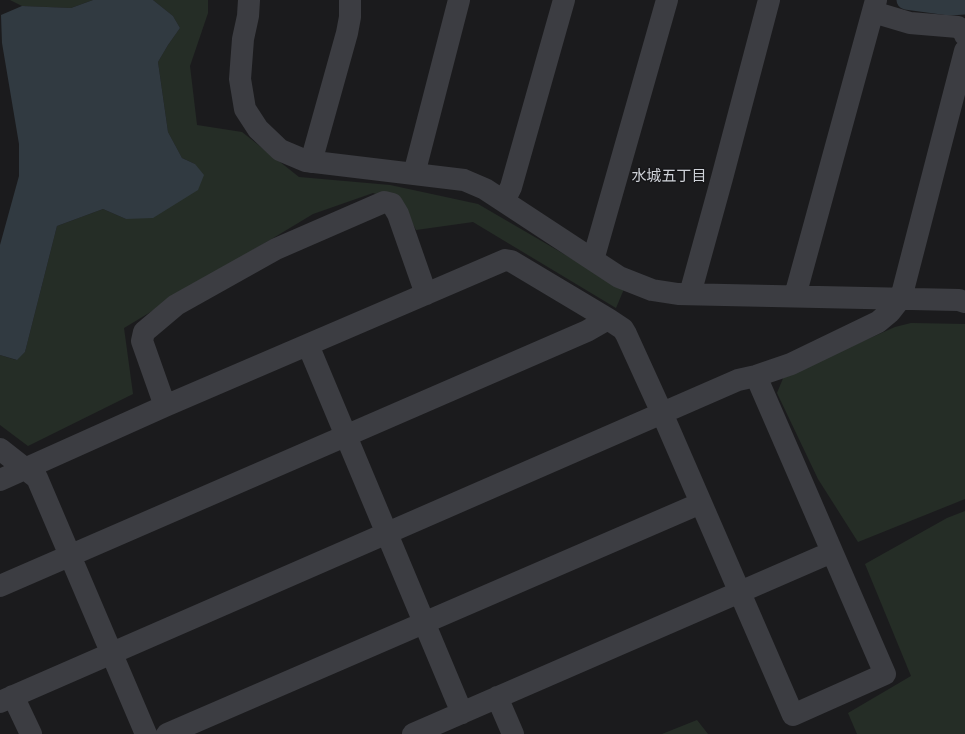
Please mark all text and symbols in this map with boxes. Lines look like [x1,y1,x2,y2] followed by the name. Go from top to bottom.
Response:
[632,167,706,185] district label: 水城五丁目

